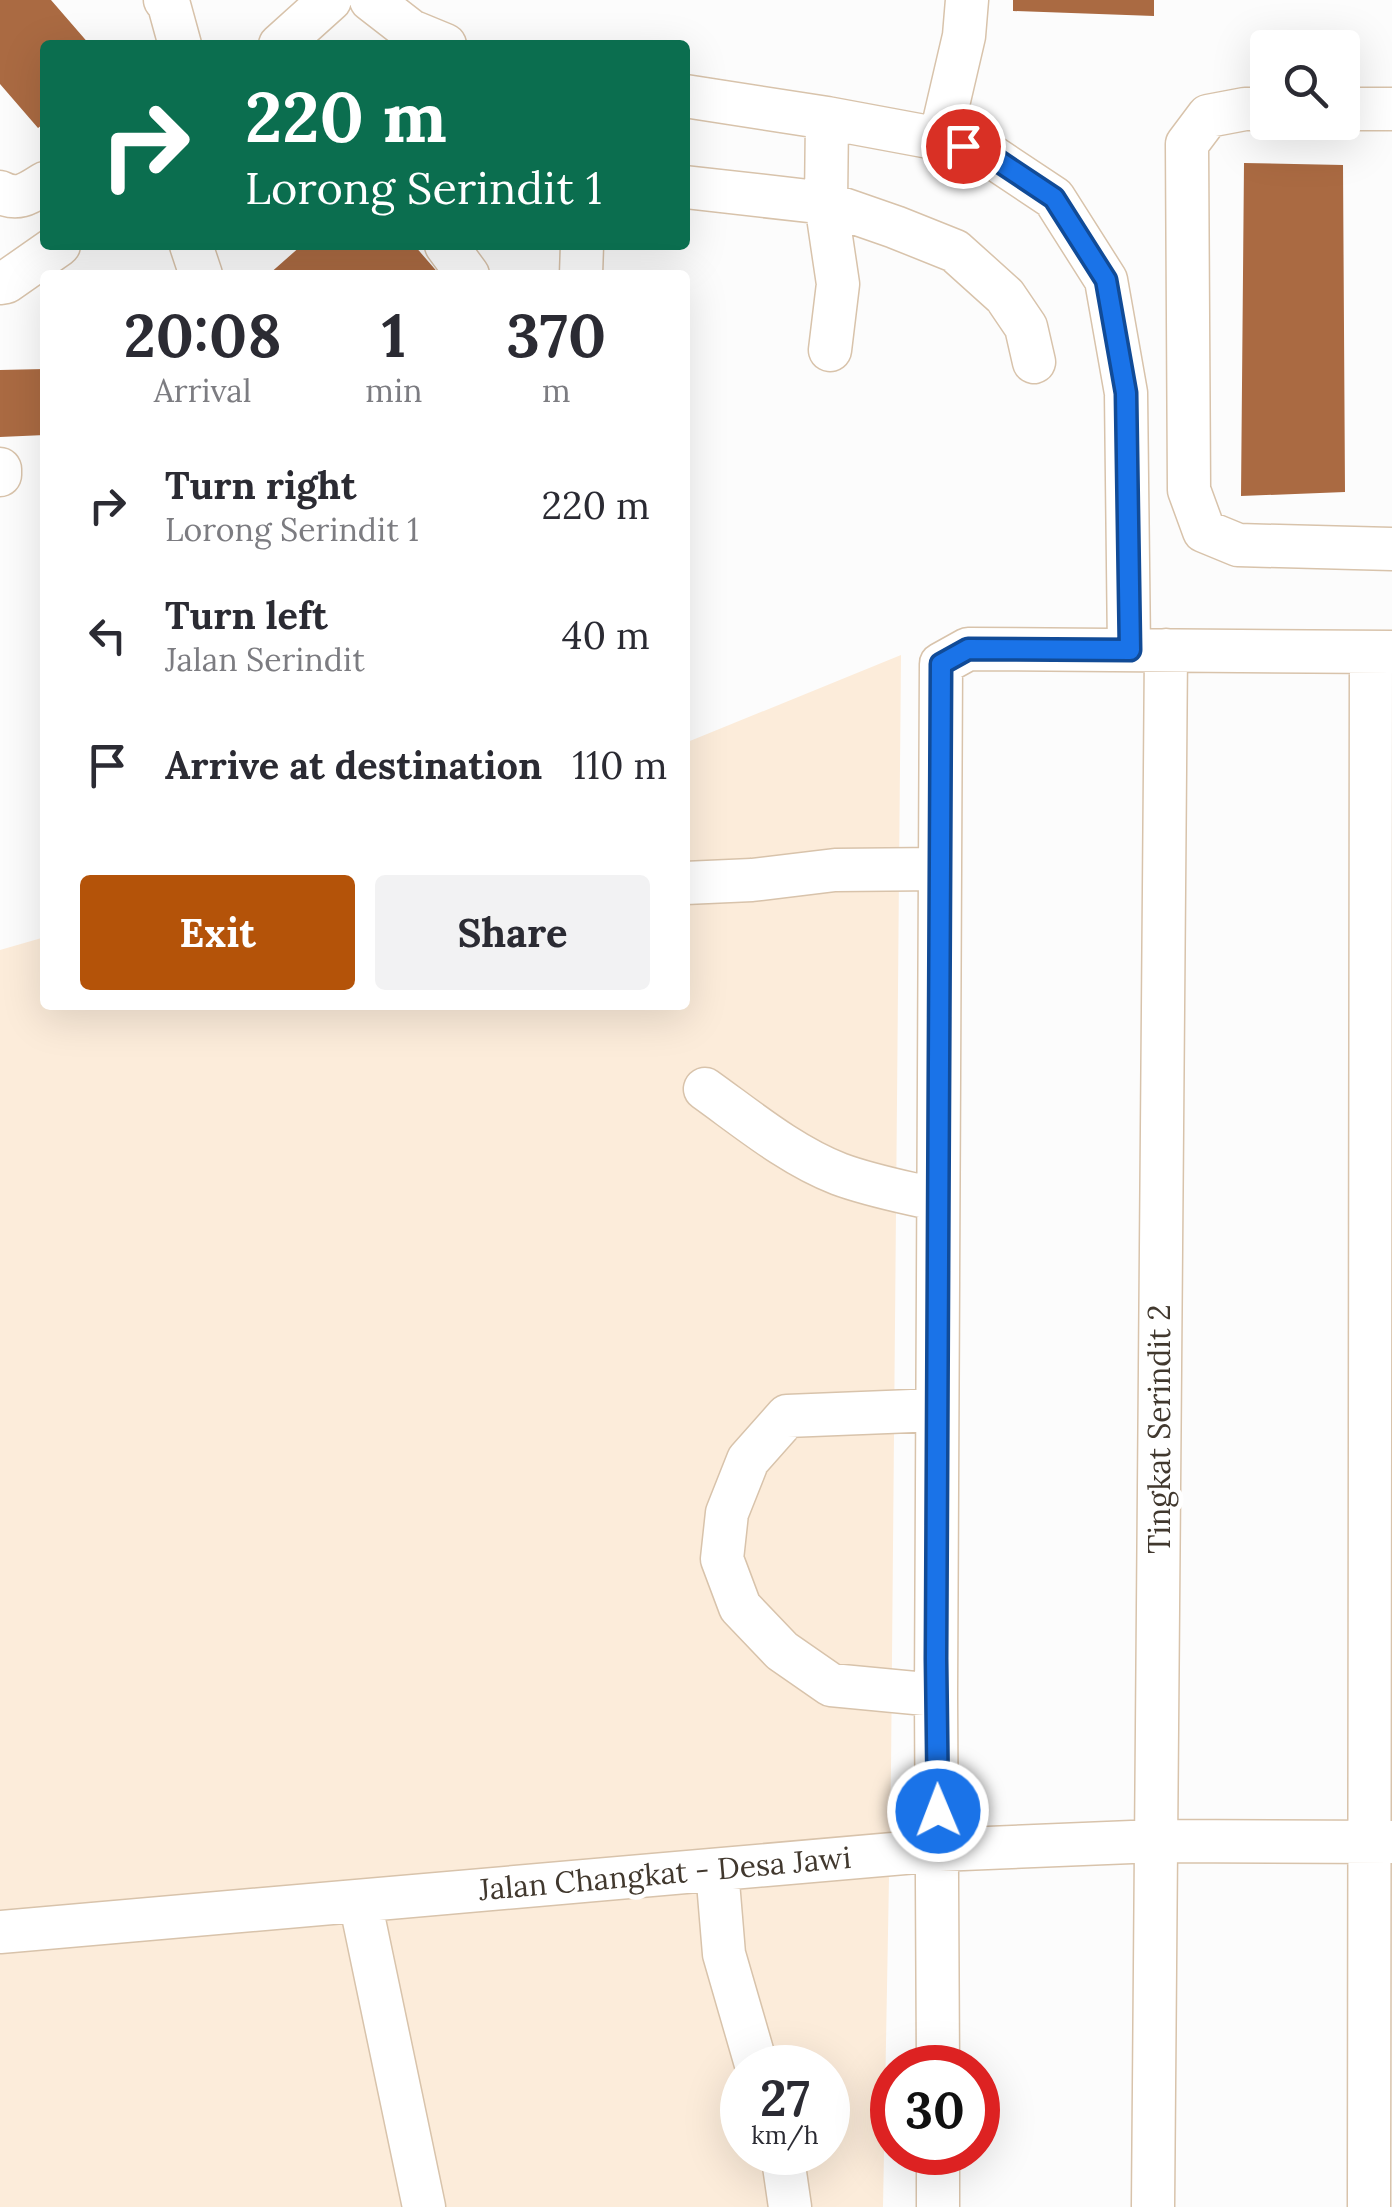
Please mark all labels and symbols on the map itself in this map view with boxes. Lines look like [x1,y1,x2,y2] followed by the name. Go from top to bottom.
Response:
[921,104,1006,189] pin
[1140,1304,1179,1554] street label: Tingkat Serindit 2
[886,1759,990,1863] position arrow
[476,1838,853,1909] street label: Jalan Changkat - Desa Jawi
[870,2045,1000,2175] speed limit sign: 30

